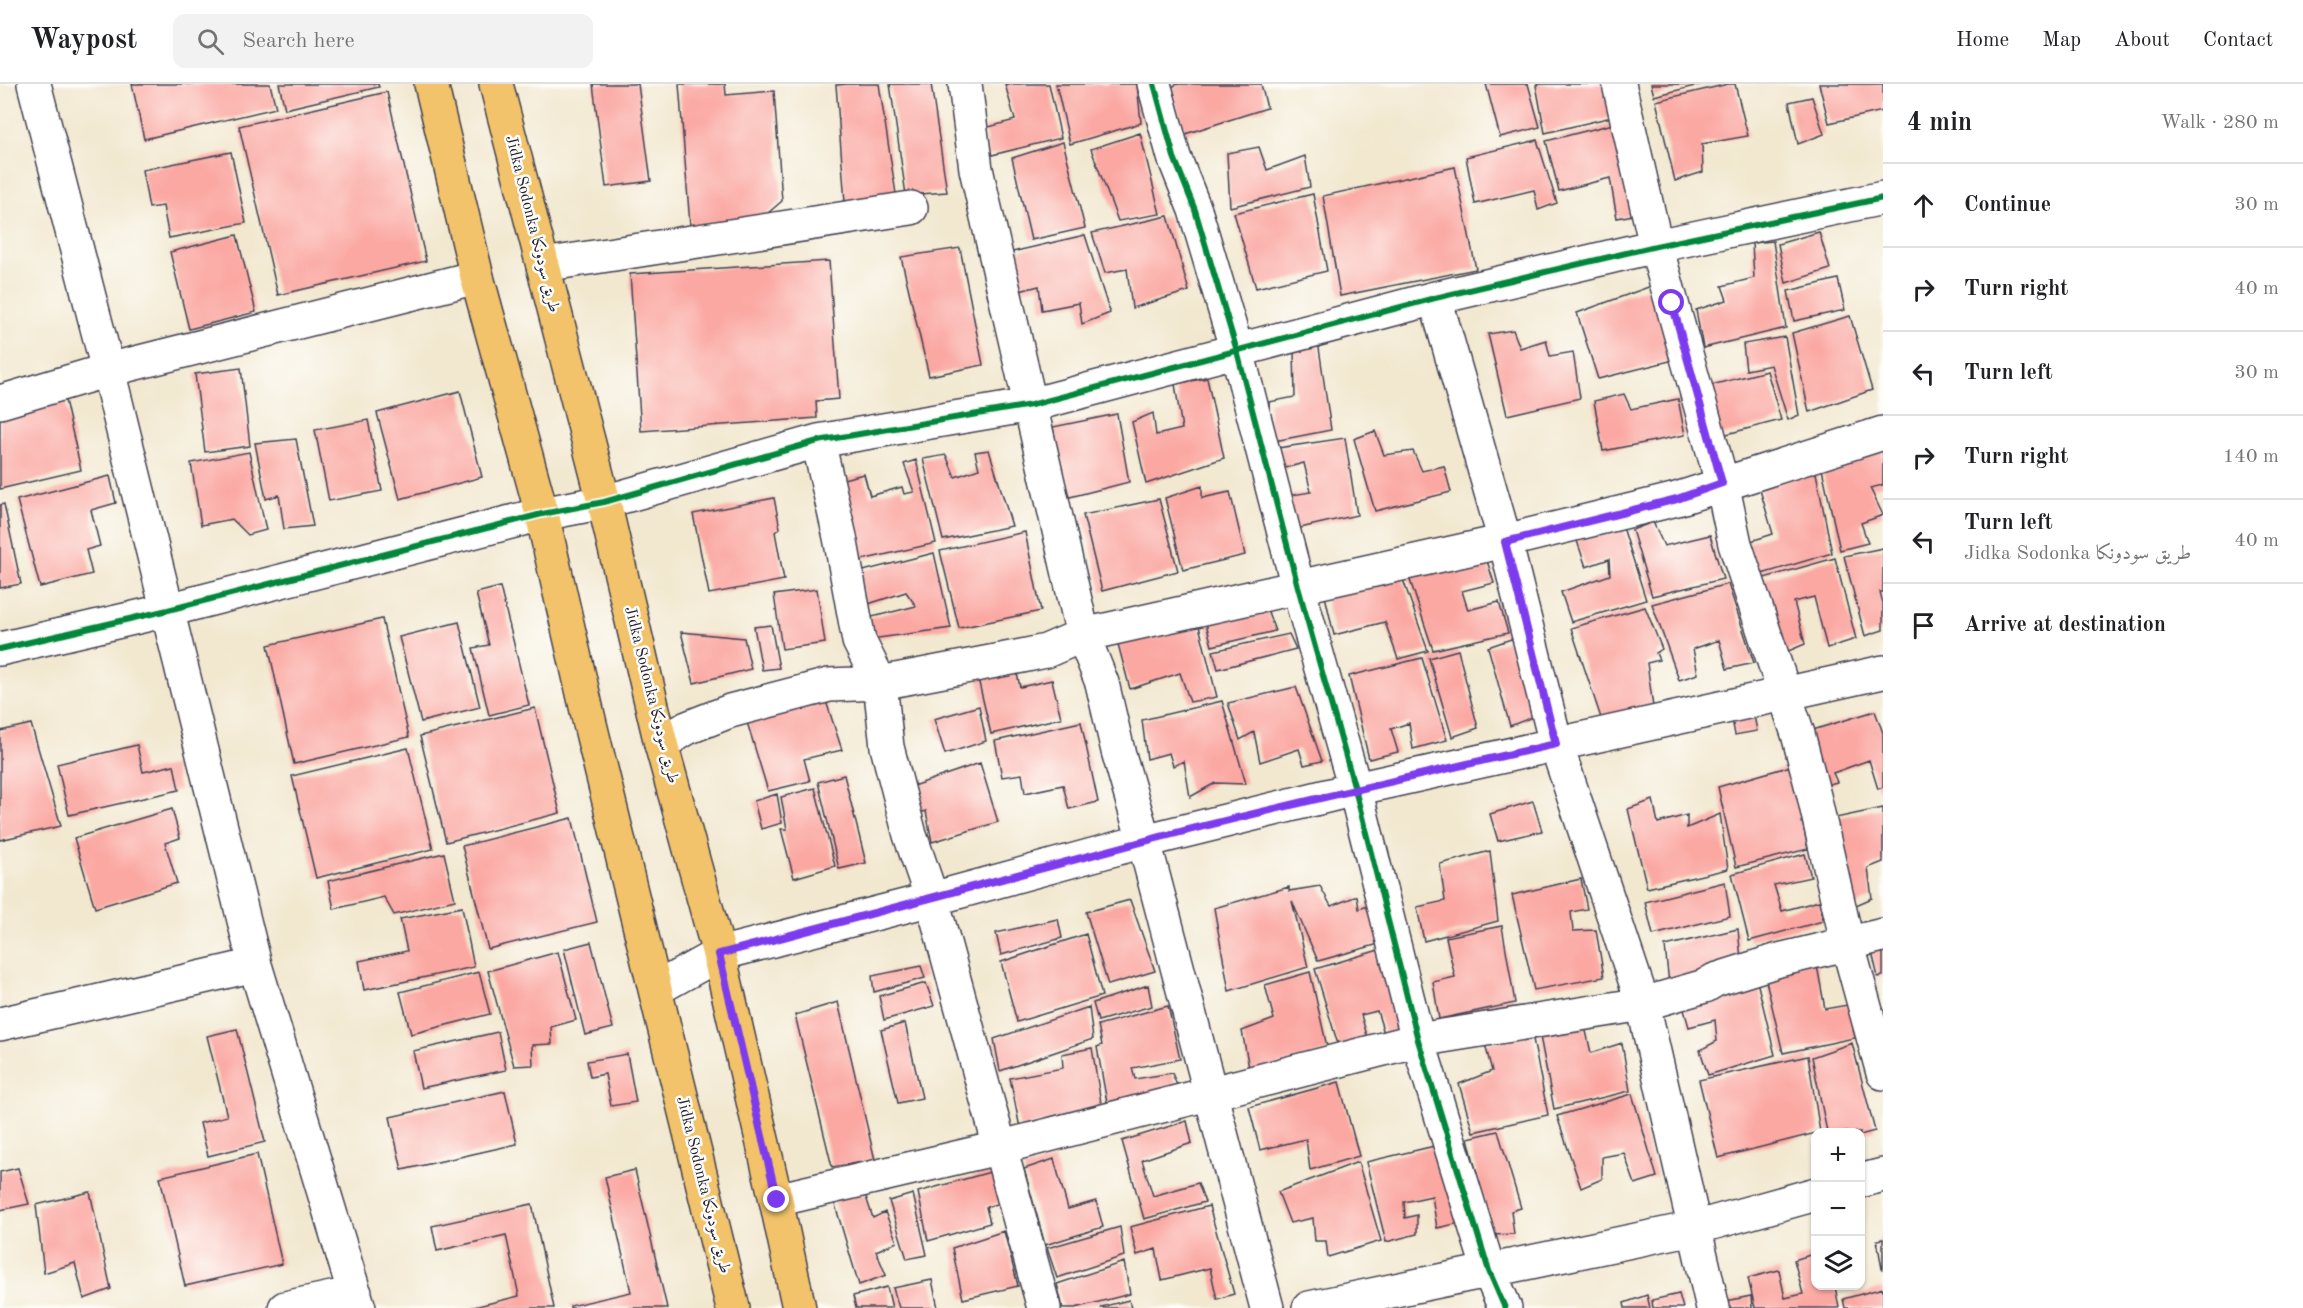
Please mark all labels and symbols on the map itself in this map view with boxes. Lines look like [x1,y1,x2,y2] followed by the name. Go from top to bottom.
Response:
[501,133,564,314] street label: Jidka Sodonka طريق سودونكا
[1658,289,1684,315] route start
[620,604,683,785] street label: Jidka Sodonka طريق سودونكا
[672,1094,735,1275] street label: Jidka Sodonka طريق سودونكا
[763,1186,789,1212] route end

